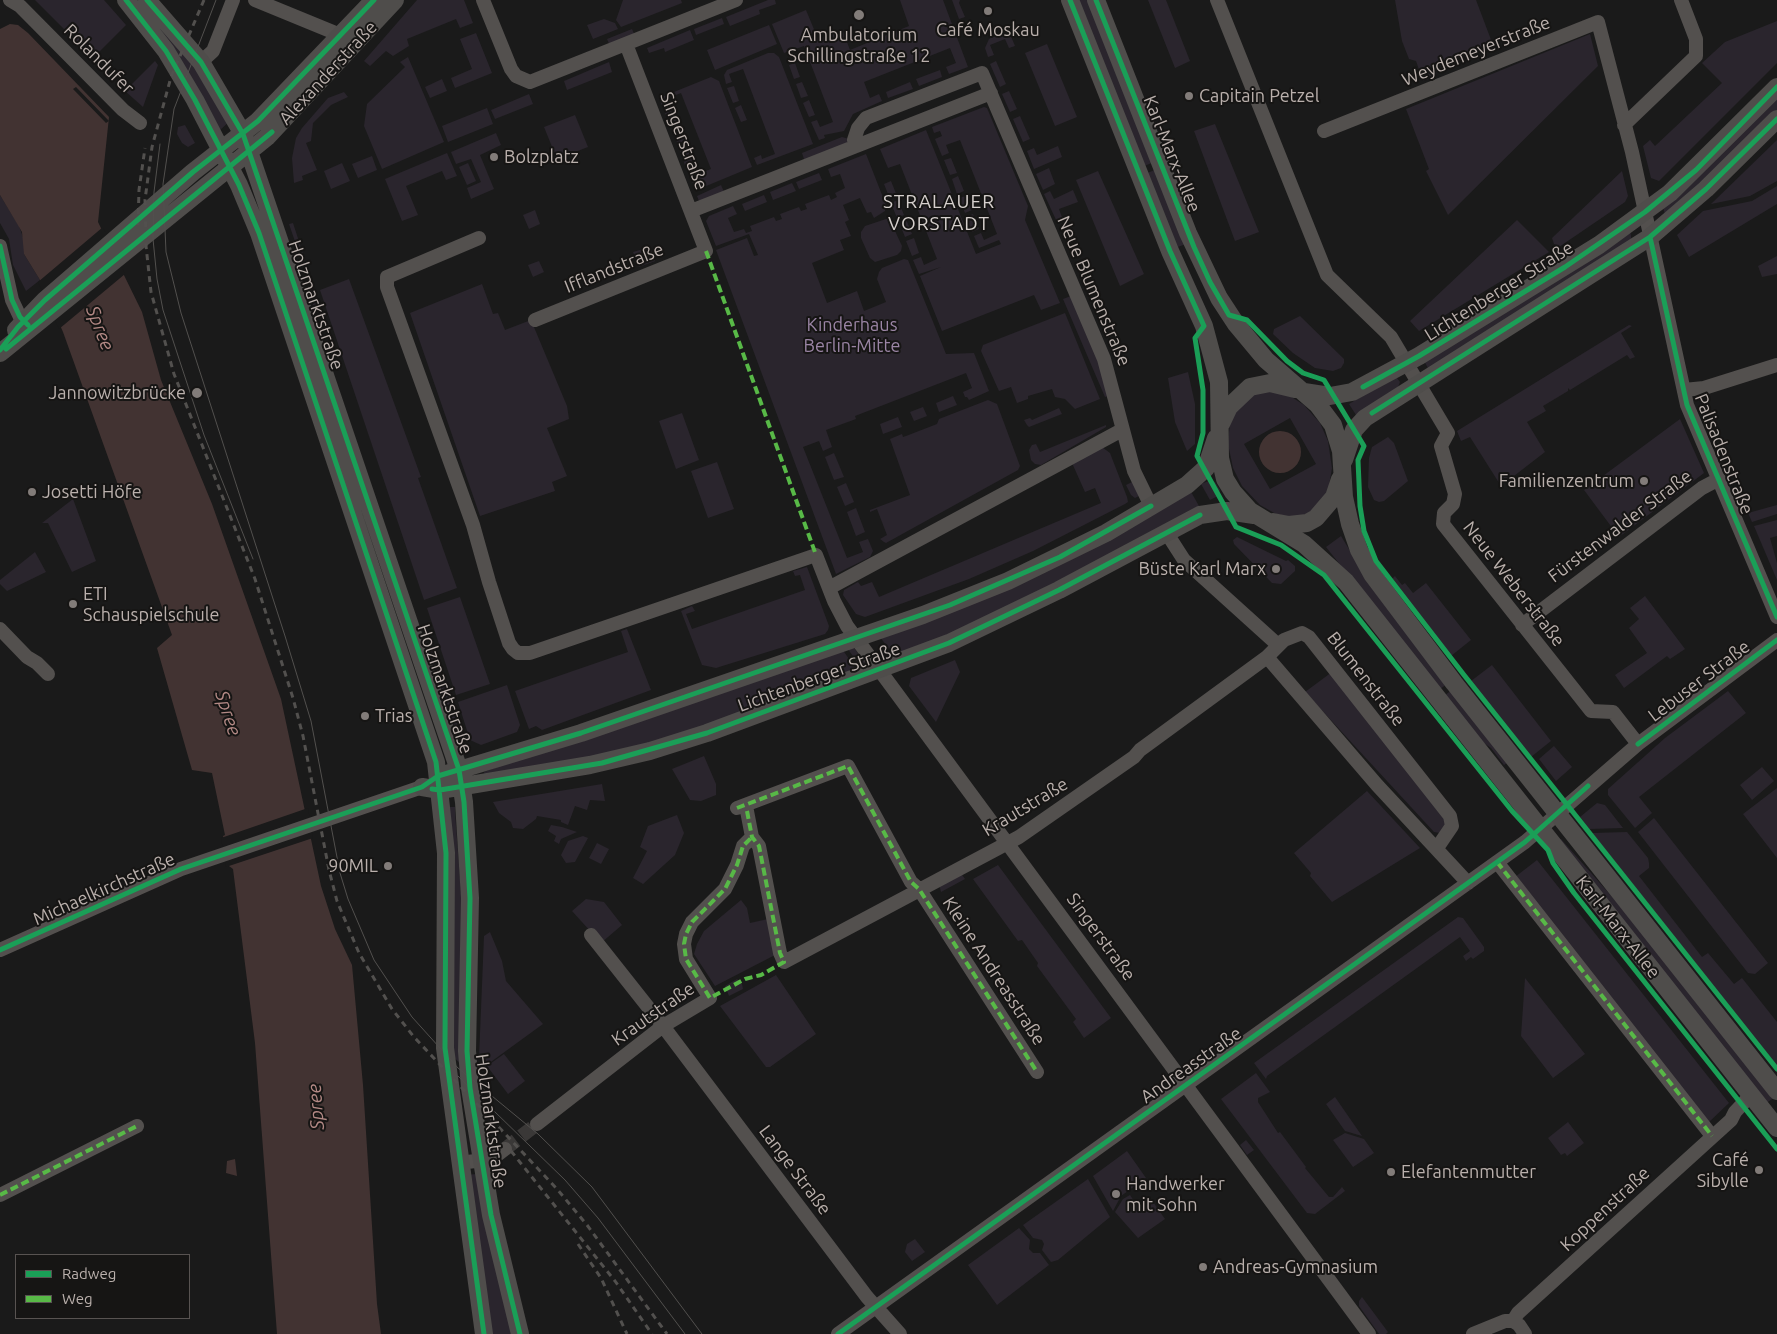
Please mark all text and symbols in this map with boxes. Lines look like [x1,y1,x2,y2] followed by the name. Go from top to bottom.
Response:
[982,5,994,17] marker: Café Moskau
[852,8,866,22] marker: Ambulatorium Schillingstraße 12
[1399,11,1553,91] street label: Weydemeyerstraße
[274,17,382,129] street label: Alexanderstraße
[59,19,139,99] street label: Rolandufer
[936,19,1040,41] place label: Café Moskau
[787,24,931,66] place label: Ambulatorium Schillingstraße 12
[1199,85,1319,107] place label: Capitain Petzel
[655,89,713,193] street label: Singerstraße
[1183,90,1195,102] marker: Capitain Petzel
[1139,92,1205,216] street label: Karl-Marx-Allee
[504,146,579,168] place label: Bolzplatz
[488,151,500,163] marker: Bolzplatz
[882,191,996,235] district label: STRALAUER VORSTADT
[1053,213,1135,369] street label: Neue Blumenstraße
[1421,236,1577,346] street label: Lichtenberger Straße
[284,237,348,373] street label: Holzmarktstraße
[561,238,667,298] street label: Ifflandstraße
[81,302,119,354] water label: Spree
[804,314,900,356] park label: Kinderhaus Berlin-Mitte
[48,382,186,404] place label: Jannowitzbrücke
[190,386,204,400] marker: Jannowitzbrücke
[1690,390,1758,518] street label: Palisadenstraße
[1544,465,1696,587] street label: Fürstenwalder Straße
[1499,470,1634,492] place label: Familienzentrum
[1638,475,1650,487] marker: Familienzentrum
[42,481,142,503] place label: Josetti Höfe
[26,486,38,498] marker: Josetti Höfe
[1459,517,1569,651] street label: Neue Weberstraße
[1138,558,1266,580] place label: Büste Karl Marx
[1270,563,1282,575] marker: Büste Karl Marx
[83,583,219,626] place label: ETI Schauspielschule
[67,598,79,610] marker: ETI Schauspielschule
[413,621,477,757] street label: Holzmarktstraße
[1322,627,1410,731] street label: Blumenstraße
[1644,636,1754,726] street label: Lebuser Straße
[735,638,903,716] street label: Lichtenberger Straße
[210,688,246,738] water label: Spree
[375,705,413,727] place label: Trias
[359,710,371,722] marker: Trias
[978,773,1072,841] street label: Krautstraße
[30,848,178,930] street label: Michaelkirchstraße
[328,855,378,877] place label: 90MIL
[382,860,394,872] marker: 90MIL
[1571,871,1665,983] street label: Karl-Marx-Allee
[1062,889,1140,985] street label: Singerstraße
[938,893,1050,1049] street label: Kleine Andreasstraße
[607,978,699,1050] street label: Krautstraße
[1136,1022,1246,1108] street label: Andreasstraße
[471,1052,511,1190] street label: Holzmarktstraße
[303,1083,329,1131] water label: Spree
[754,1121,836,1219] street label: Lange Straße
[1697,1149,1749,1192] place label: Café Sibylle
[1401,1161,1536,1183] place label: Elefantenmutter
[1556,1162,1654,1256] street label: Koppenstraße
[1753,1164,1765,1176] marker: Café Sibylle
[1385,1166,1397,1178] marker: Elefantenmutter
[1126,1173,1225,1216] place label: Handwerker mit Sohn
[1110,1188,1122,1200] marker: Handwerker mit Sohn
[15,1254,190,1319] legend
[1213,1256,1378,1278] place label: Andreas-Gymnasium
[1197,1261,1209,1273] marker: Andreas-Gymnasium
[62,1265,116,1282] text: Radweg
[62,1290,93,1307] text: Weg

